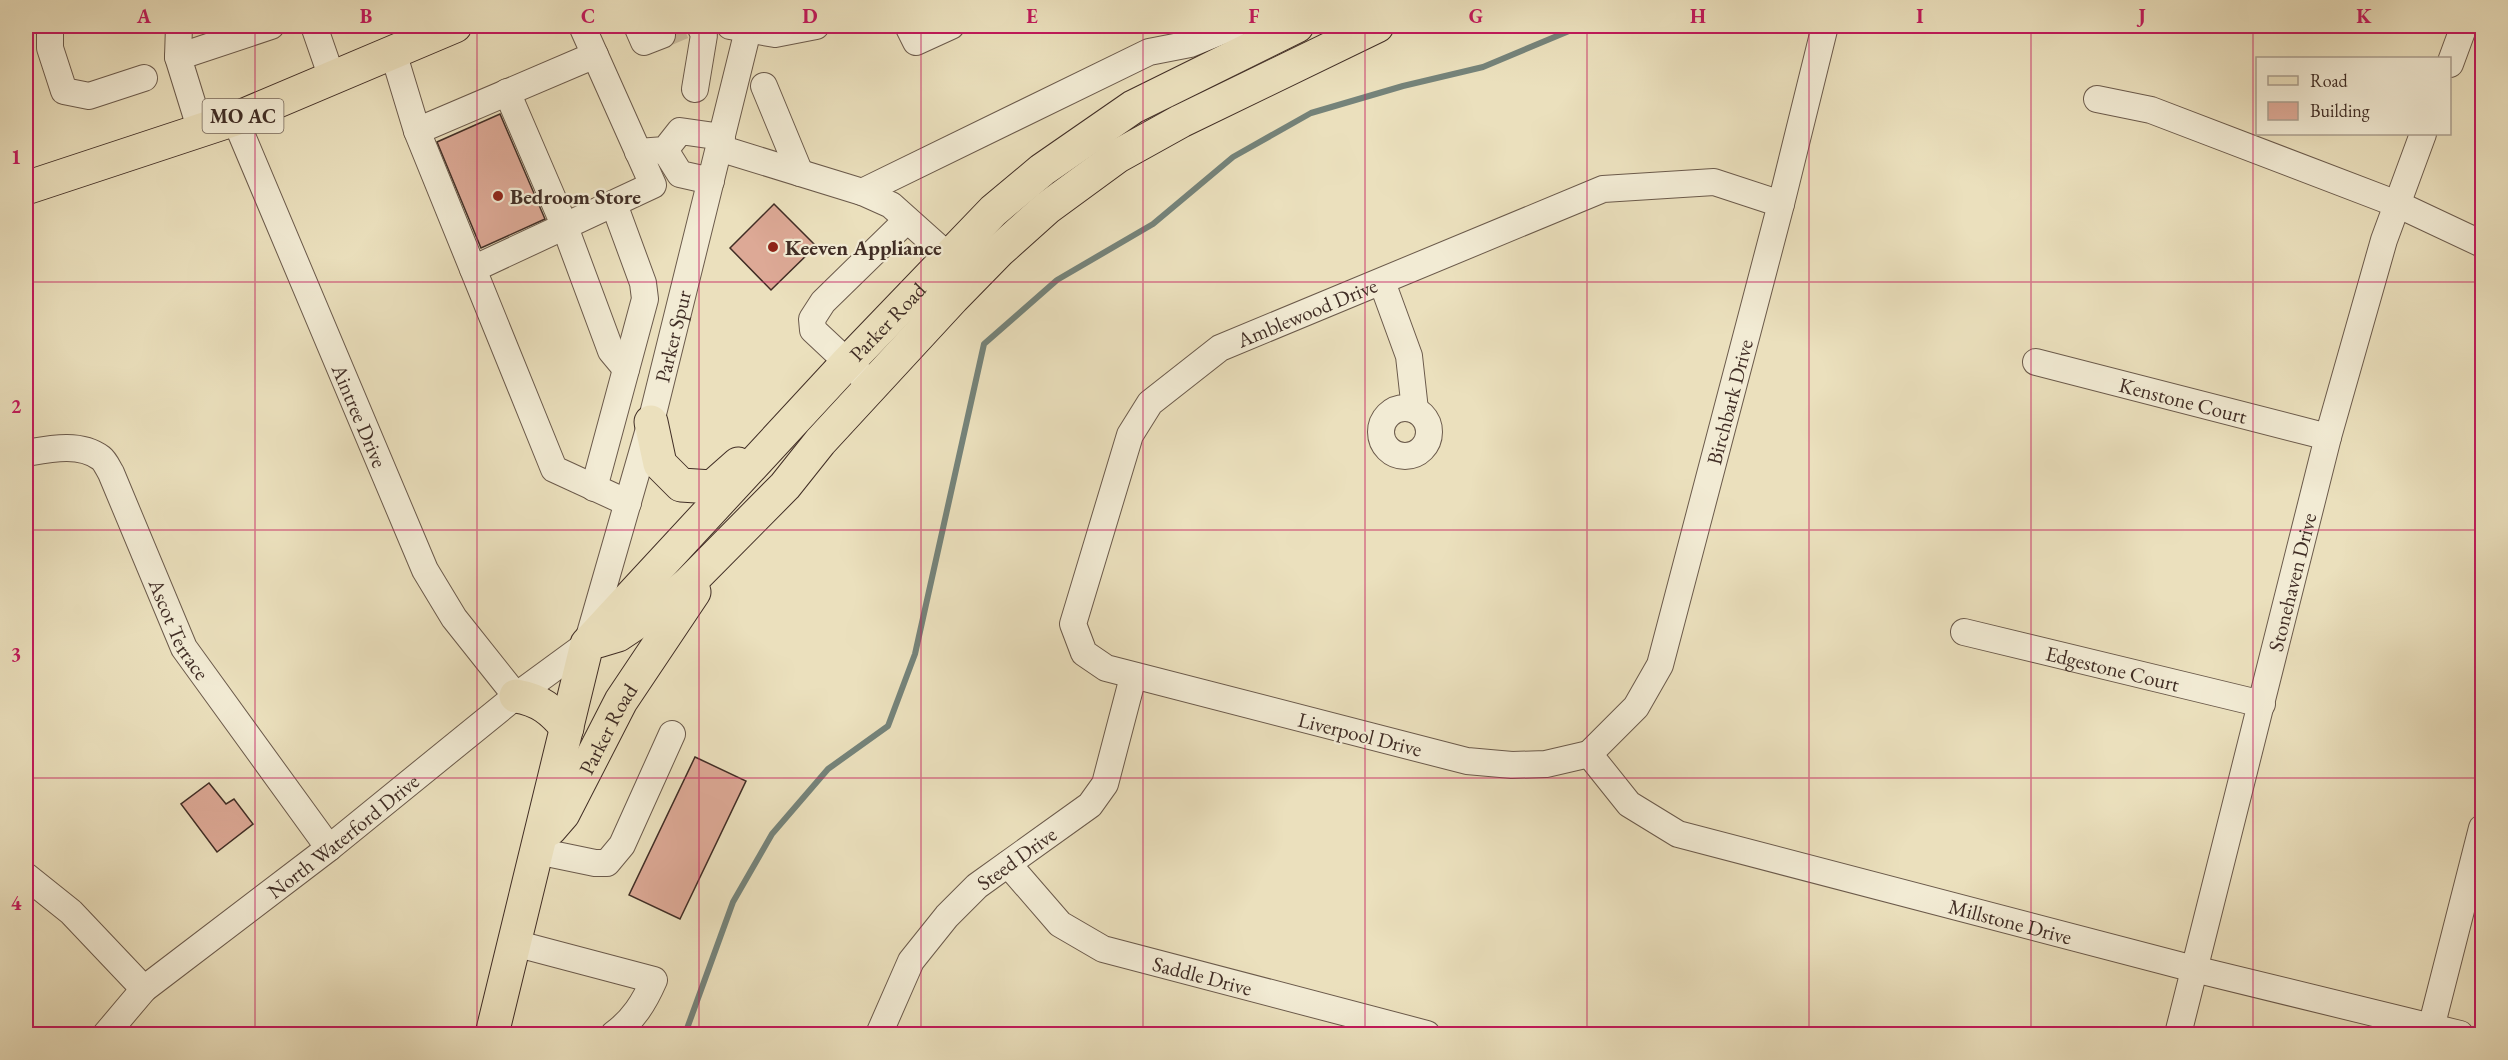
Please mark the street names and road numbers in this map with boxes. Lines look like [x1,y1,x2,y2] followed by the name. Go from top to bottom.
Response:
[202,99,284,133] road number: MO AC
[1232,271,1381,353] street label: Amblewood Drive
[843,276,931,366] street label: Parker Road
[648,287,697,385] street label: Parker Spur
[1700,336,1758,467] street label: Birchbark Drive
[326,359,394,472] street label: Aintree Drive
[2116,370,2250,429] street label: Kenstone Court
[2261,510,2322,654] street label: Stonehaven Drive
[143,574,216,685] street label: Ascot Terrace
[2043,639,2183,697] street label: Edgestone Court
[572,678,643,779] street label: Parker Road
[1295,706,1425,762] street label: Liverpool Drive
[261,767,424,904] street label: North Waterford Drive
[971,820,1061,896] street label: Steed Drive
[1946,892,2075,950] street label: Millstone Drive
[1150,949,1255,1001] street label: Saddle Drive

